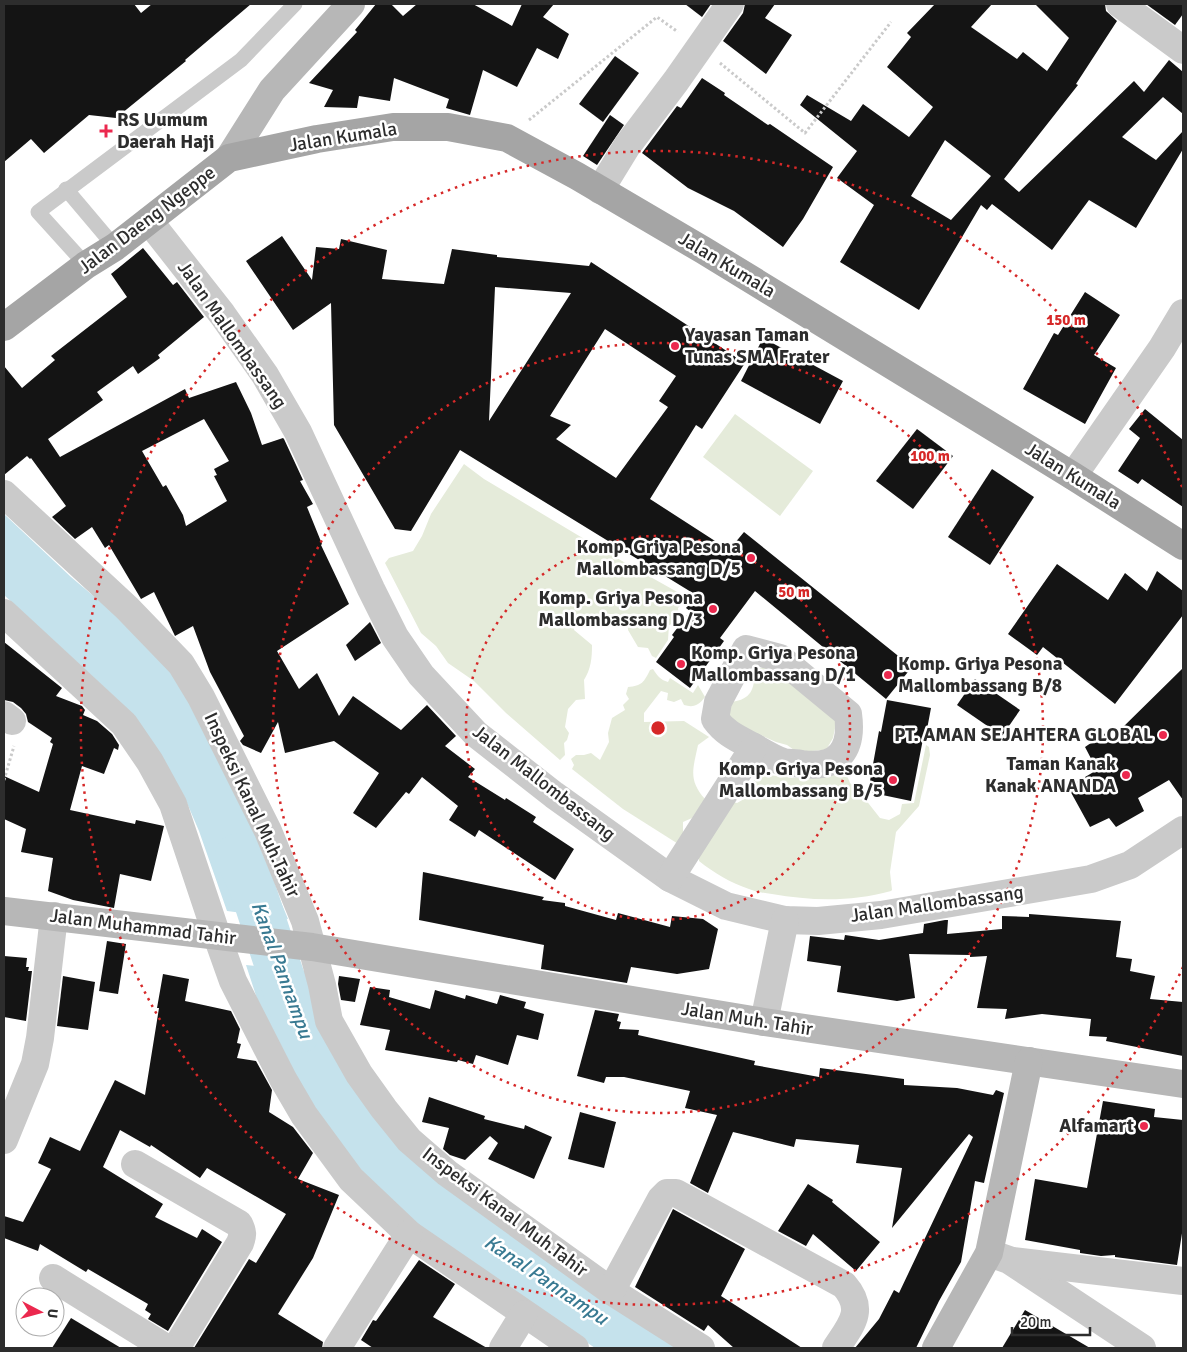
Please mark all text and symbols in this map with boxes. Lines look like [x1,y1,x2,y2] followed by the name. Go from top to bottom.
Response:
[117,108,214,154] place label: RS Uumum Daerah Haji
[287,117,399,157] street label: Jalan Kumala
[99,124,113,138] marker: RS Uumum Daerah Haji
[74,161,220,279] street label: Jalan Daeng Ngeppe
[674,227,780,303] street label: Jalan Kumala
[172,257,292,413] street label: Jalan Mallombassang
[1046,311,1086,329] text: 150 m
[684,323,830,369] place label: Yayasan Taman Tunas SMA Frater
[669,340,681,352] marker: Yayasan Taman Tunas SMA Frater
[1020,437,1126,515] street label: Jalan Kumala
[910,447,950,465] text: 100 m
[576,535,741,581] place label: Komp. Griya Pesona Mallombassang D/5
[745,552,757,564] marker: Komp. Griya Pesona Mallombassang D/5
[778,583,810,601] text: 50 m
[538,586,703,632] place label: Komp. Griya Pesona Mallombassang D/3
[707,603,719,615] marker: Komp. Griya Pesona Mallombassang D/3
[691,641,856,687] place label: Komp. Griya Pesona Mallombassang D/1
[898,652,1063,698] place label: Komp. Griya Pesona Mallombassang B/8
[675,658,687,670] marker: Komp. Griya Pesona Mallombassang D/1
[882,669,894,681] marker: Komp. Griya Pesona Mallombassang B/8
[199,709,305,901] street label: Inspeksi Kanal Muh.Tahir
[649,719,667,737] centre of rings
[468,720,620,846] street label: Jalan Mallombassang
[894,723,1153,747] place label: PT. AMAN SEJAHTERA GLOBAL
[1157,729,1169,741] marker: PT. AMAN SEJAHTERA GLOBAL
[985,752,1116,798] place label: Taman Kanak Kanak ANANDA
[719,757,883,803] place label: Komp. Griya Pesona Mallombassang B/5
[1120,769,1132,781] marker: Taman Kanak Kanak ANANDA
[887,774,899,786] marker: Komp. Griya Pesona Mallombassang B/5
[849,880,1025,928] street label: Jalan Mallombassang
[246,898,319,1043] water label: Kanal Pannampu
[49,904,237,950] street label: Jalan Muhammad Tahir
[680,997,814,1041] street label: Jalan Muh. Tahir
[1059,1114,1134,1138] place label: Alfamart
[1138,1120,1150,1132] marker: Alfamart
[417,1142,593,1282] street label: Inspeksi Kanal Muh.Tahir
[479,1229,614,1331] water label: Kanal Pannampu
[15,1287,65,1337] north arrow
[1012,1304,1090,1336] scale bar
[43,1308,61,1319] text: U
[1020,1313,1051,1331] text: 20 m

